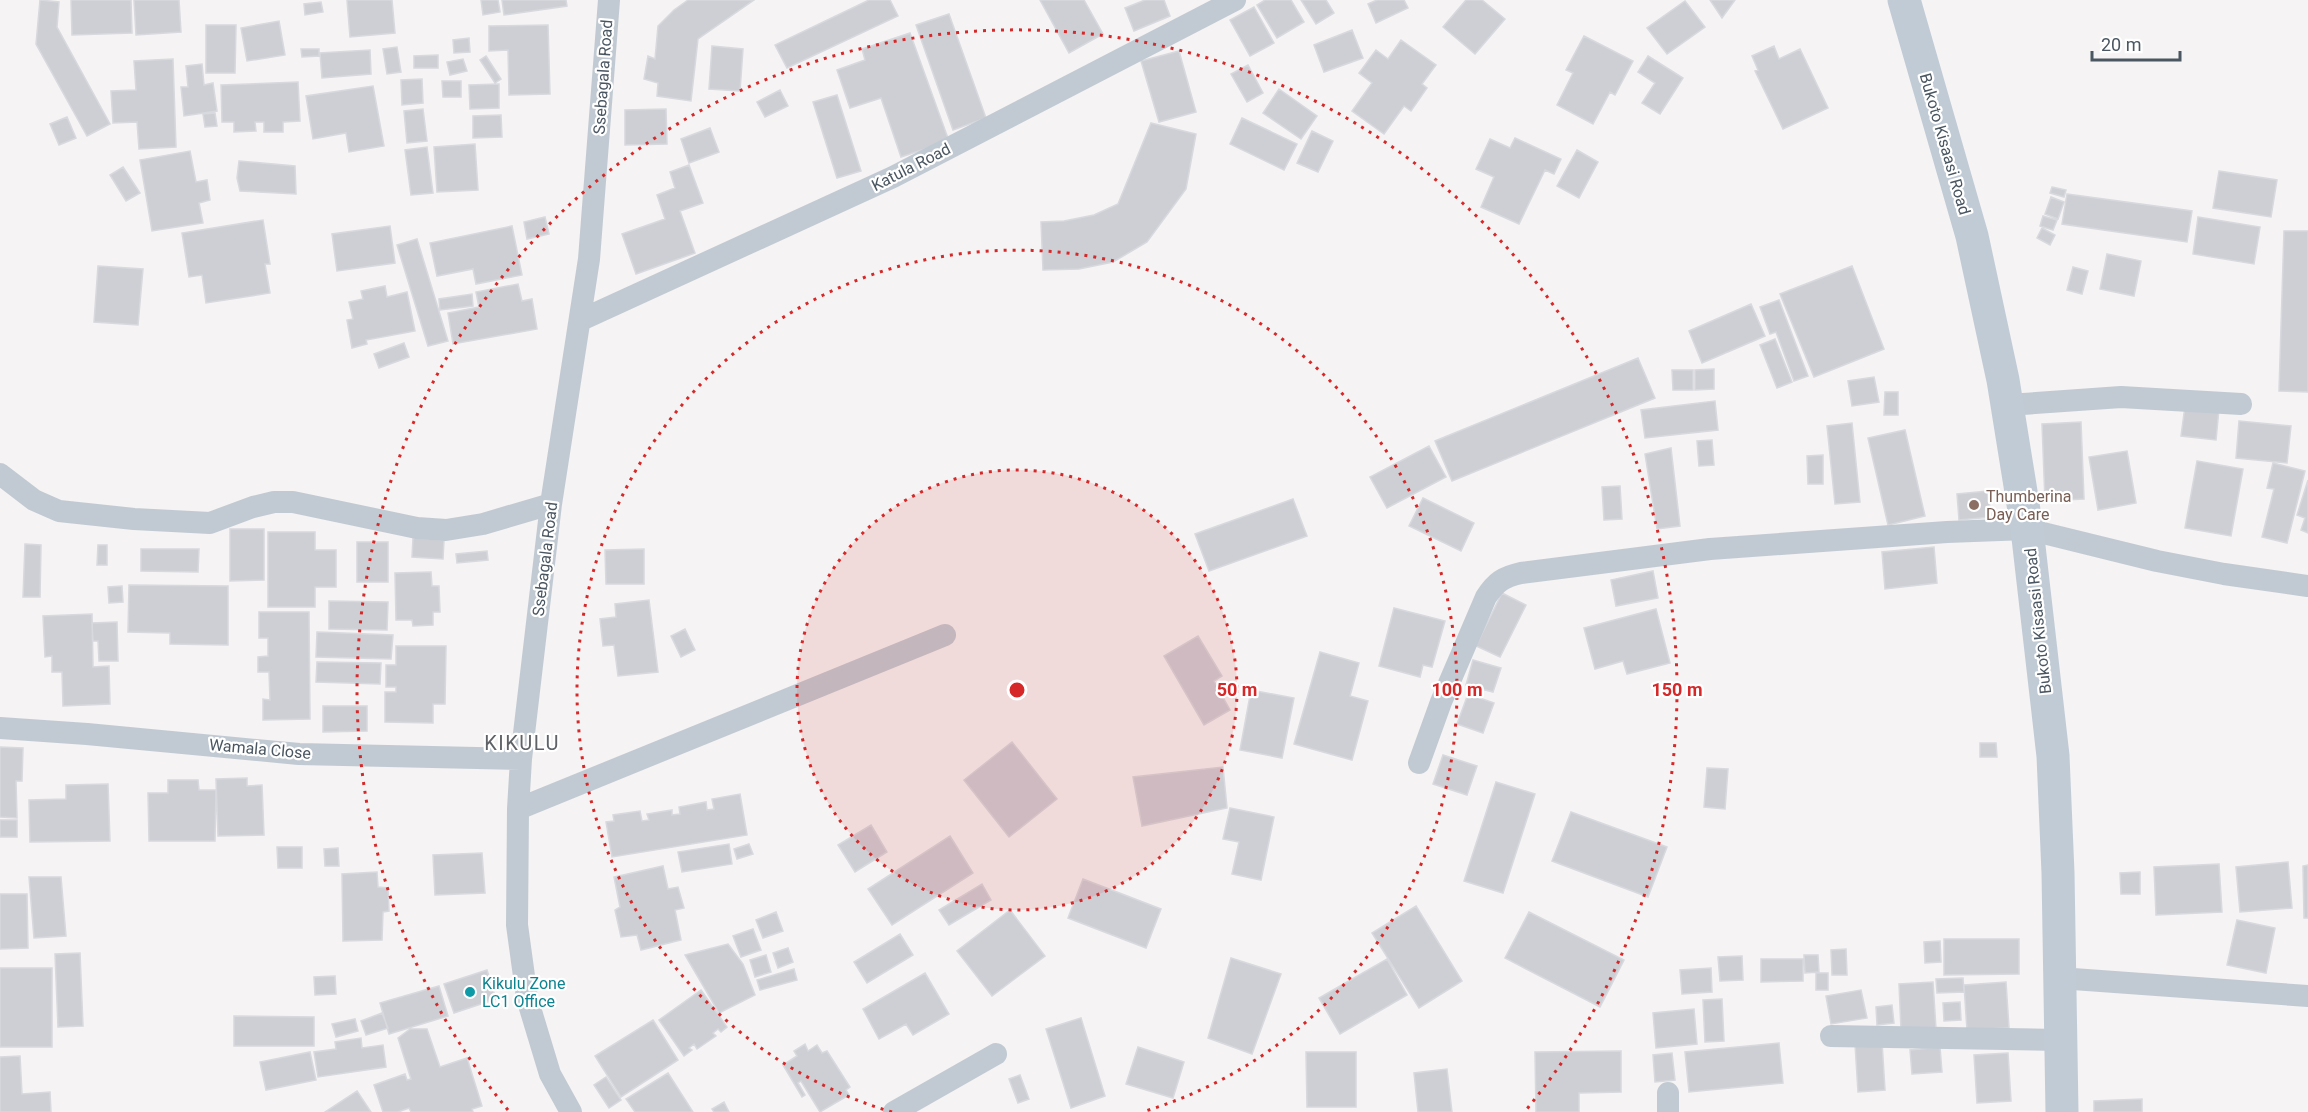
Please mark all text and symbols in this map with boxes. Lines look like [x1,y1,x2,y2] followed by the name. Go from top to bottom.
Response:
[590,19,616,135] street label: Ssebagala Road
[2092,24,2180,62] scale bar
[2101,34,2141,55] text: 20 m
[1916,71,1974,217] street label: Bukoto Kisaasi Road
[868,139,954,195] street label: Katula Road
[1986,487,2072,524] place label: Thumberina Day Care
[1967,498,1981,512] marker: Thumberina Day Care
[529,501,561,617] street label: Ssebagala Road
[2021,547,2055,695] street label: Bukoto Kisaasi Road
[1217,679,1257,700] text: 50 m
[1431,679,1483,700] text: 100 m
[1651,679,1703,700] text: 150 m
[1007,680,1027,700] centre of rings
[484,731,560,755] district label: KIKULU
[208,735,312,763] street label: Wamala Close
[482,974,565,1011] place label: Kikulu Zone LC1 Office
[463,985,477,999] marker: Kikulu Zone LC1 Office

